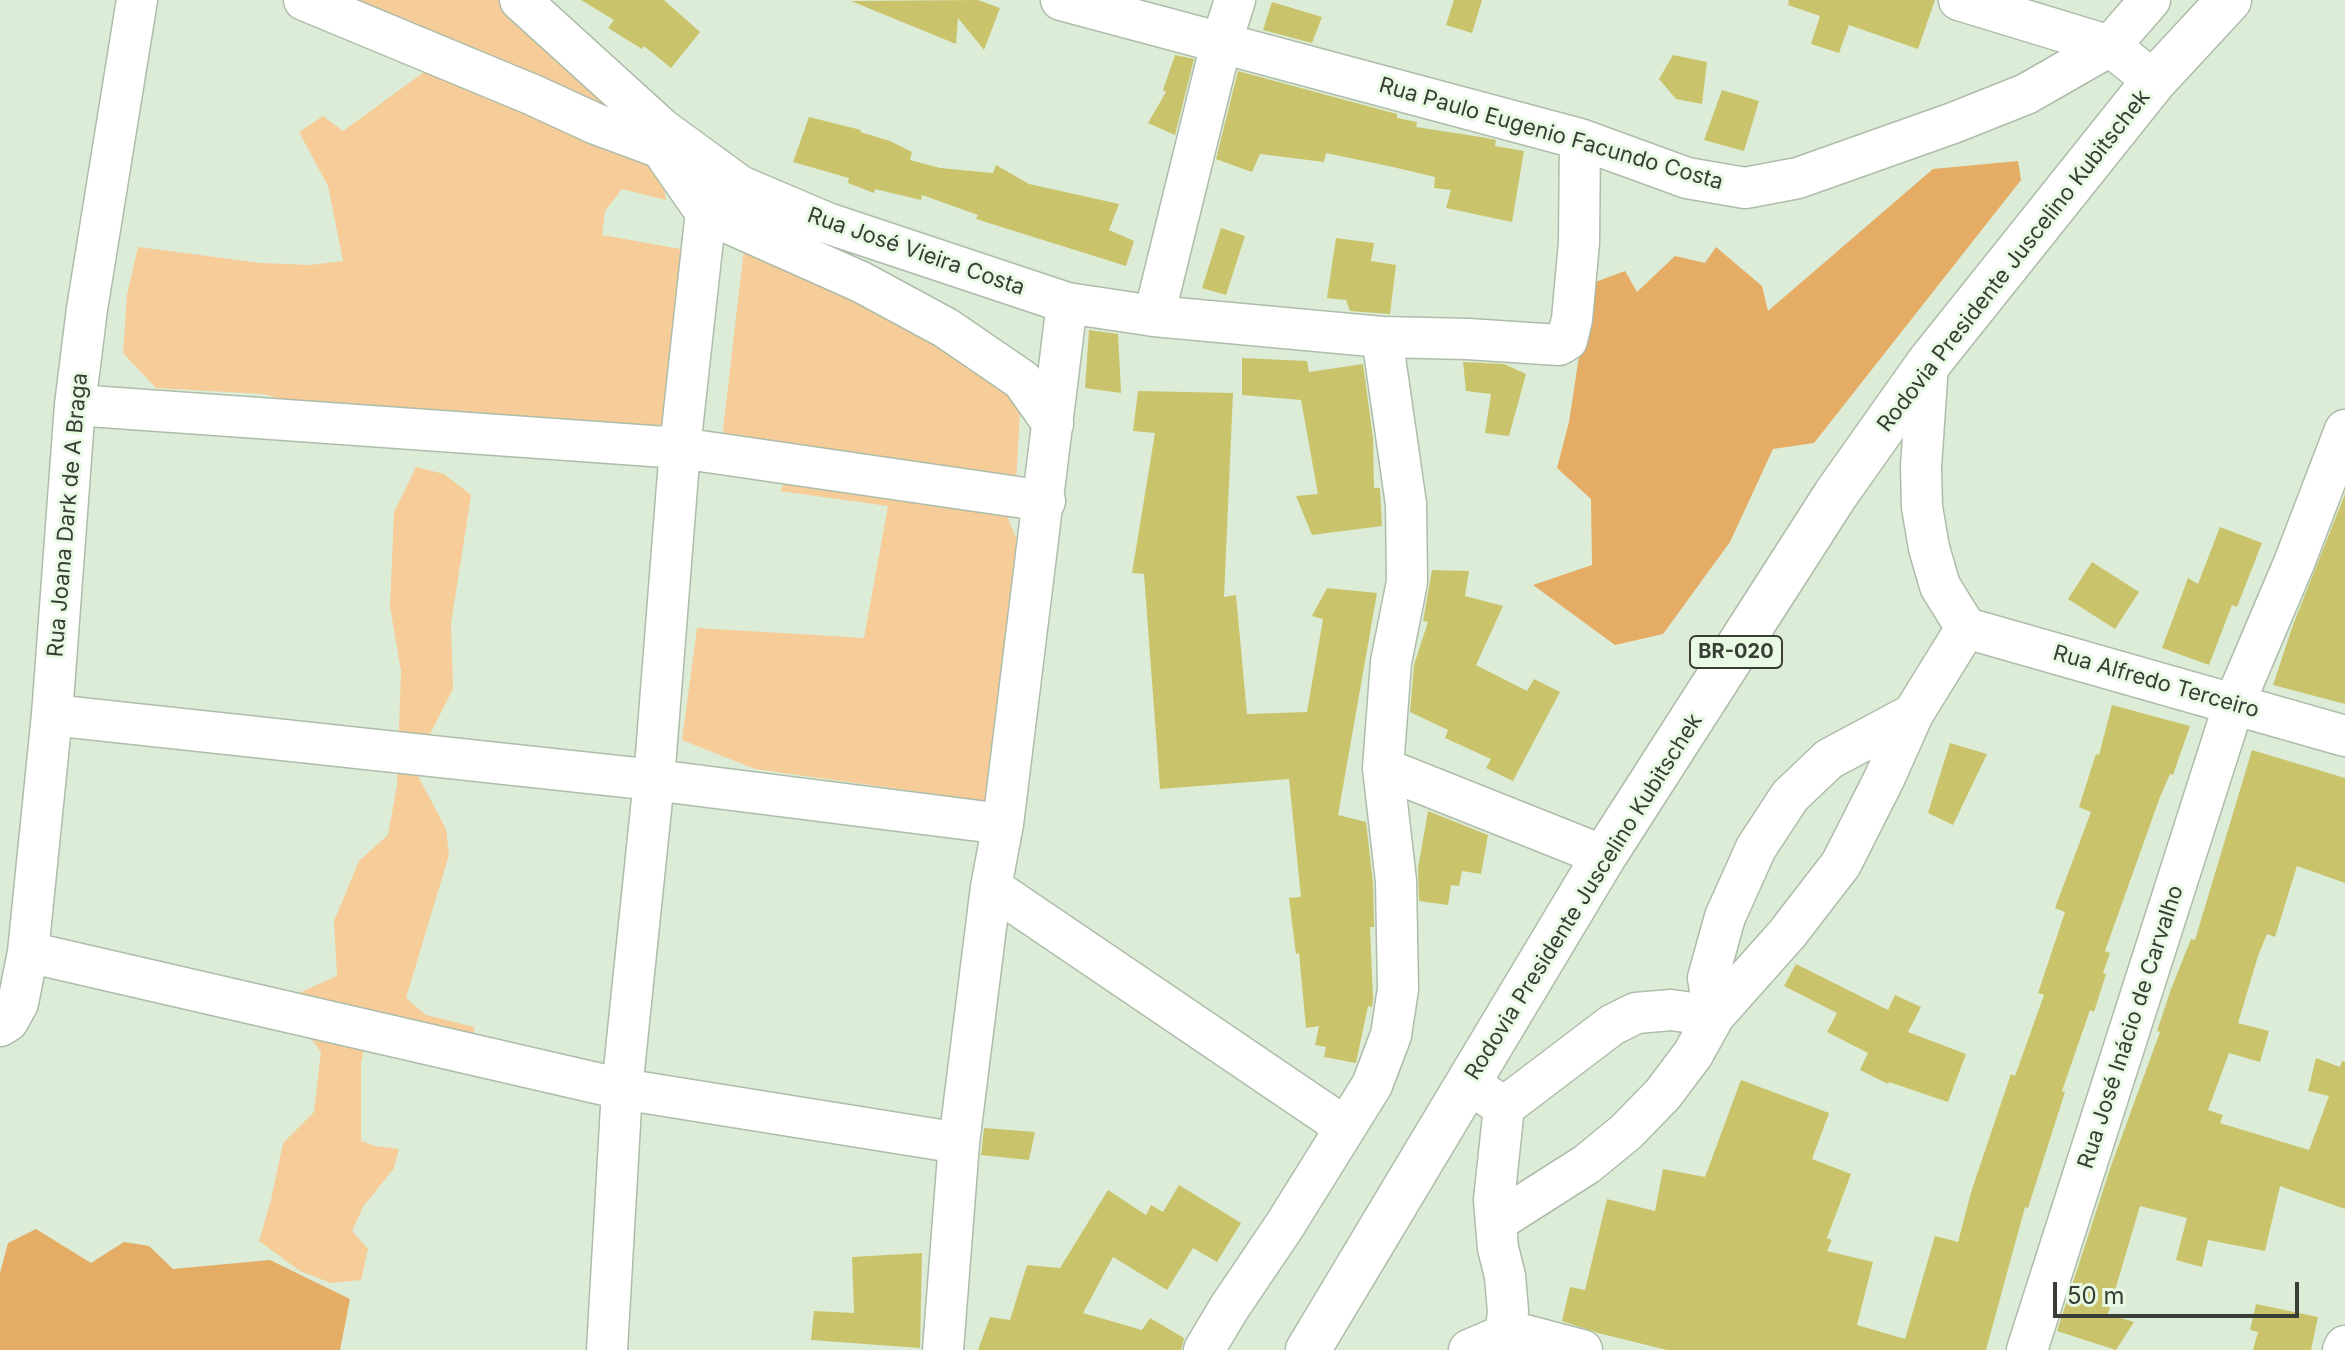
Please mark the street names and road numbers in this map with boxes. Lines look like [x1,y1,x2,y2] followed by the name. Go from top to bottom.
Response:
[1376,72,1726,196] street label: Rua Paulo Eugenio Facundo Costa
[1872,85,2156,437] street label: Rodovia Presidente Juscelino Kubitschek
[804,202,1028,302] street label: Rua José Vieira Costa
[42,372,94,658] street label: Rua Joana Dark de A Braga
[1690,636,1782,668] road number: BR-020
[2050,640,2262,724] street label: Rua Alfredo Terceiro
[1460,709,1708,1085] street label: Rodovia Presidente Juscelino Kubitschek
[2073,882,2189,1172] street label: Rua José Inácio de Carvalho

